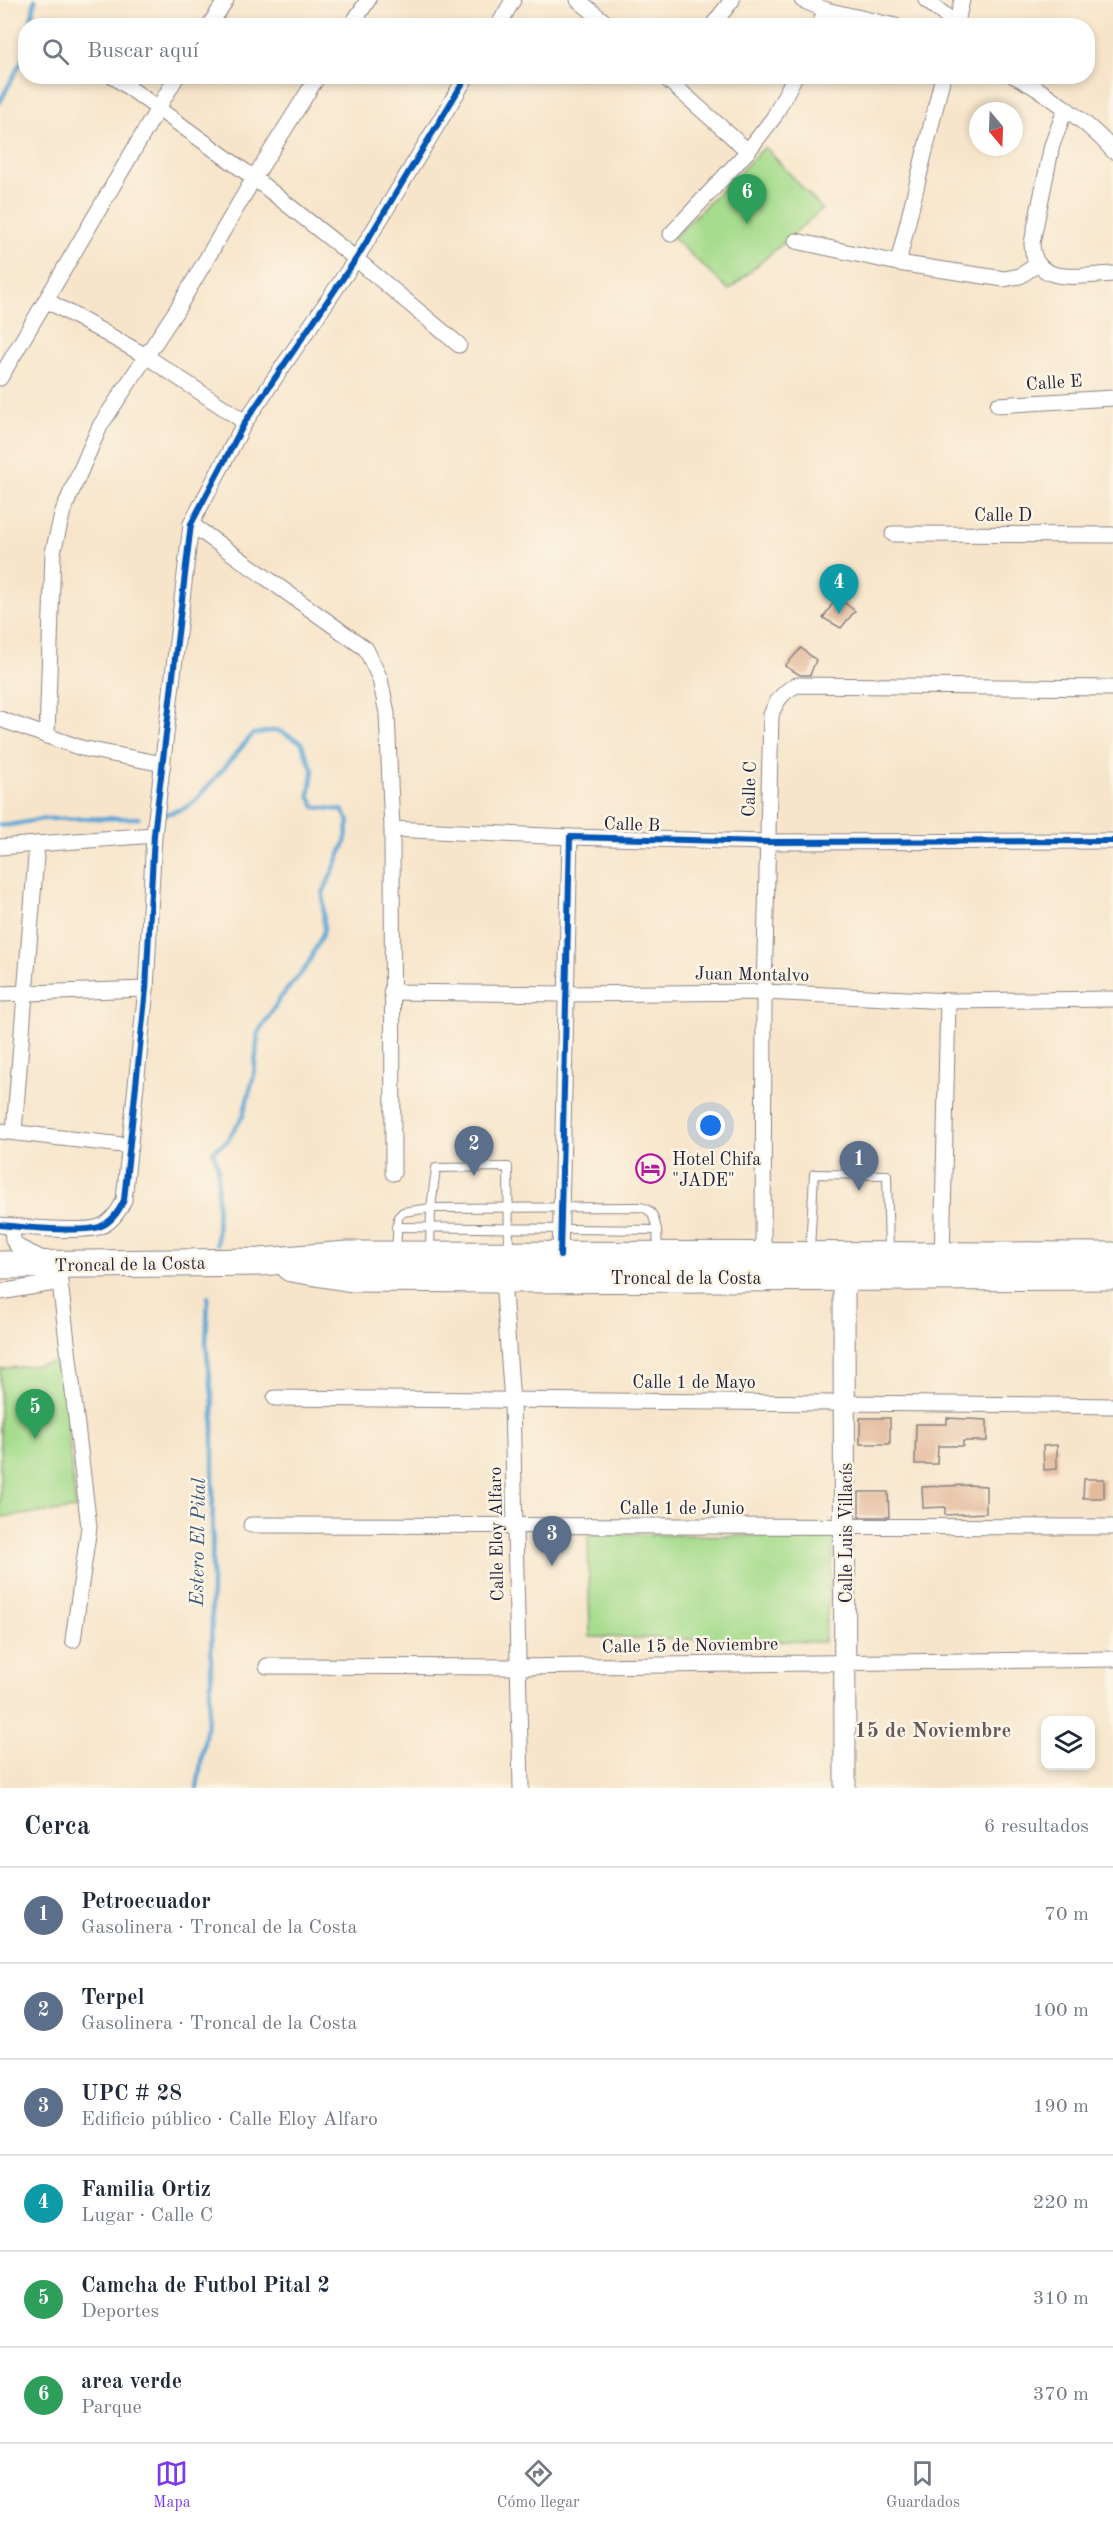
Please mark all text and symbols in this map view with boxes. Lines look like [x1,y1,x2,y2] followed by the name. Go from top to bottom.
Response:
[18,18,1095,84] search box
[39,35,72,68] icon: search
[87,40,199,62] text: Buscar aquí
[969,102,1023,156] north arrow
[728,174,766,224] pin: 6
[1025,372,1083,394] street label: Calle E
[974,507,1032,525] street label: Calle D
[820,564,858,614] pin: 4
[740,761,760,817] street label: Calle C
[603,815,660,835] street label: Calle B
[695,965,809,985] street label: Juan Montalvo
[696,1111,725,1140] your location
[454,1126,494,1176] pin: 2
[840,1142,878,1191] pin: 1
[672,1151,761,1190] place label: Hotel Chifa "JADE"
[635,1153,667,1185] hotel icon: Hotel Chifa "JADE"
[54,1255,206,1275] street label: Troncal de la Costa
[610,1270,762,1288] street label: Troncal de la Costa
[632,1374,756,1392] street label: Calle 1 de Mayo
[15,1390,54,1439] pin: 5
[838,1463,856,1603] street label: Calle Luis Villacís
[487,1466,507,1601] street label: Calle Eloy Alfaro
[188,1477,210,1607] water label: Estero El Pital
[619,1500,745,1518] street label: Calle 1 de Junio
[532,1516,572,1566] pin: 3
[602,1635,778,1657] street label: Calle 15 de Noviembre
[1041,1716,1095,1770] map controls
[1041,1716,1095,1770] button: layers
[855,1721,1011,1742] district label: 15 de Noviembre
[24,1814,90,1840] text: Cerca
[984,1817,1089,1837] text: 6 resultados
[81,1891,211,1913] text: Petroecuador
[38,1905,49,1925] text: 1
[1044,1905,1089,1925] text: 70 m
[81,1918,357,1938] text: Gasolinera · Troncal de la Costa
[81,1987,144,2009] text: Terpel
[38,2001,49,2021] text: 2
[1033,2001,1089,2021] text: 100 m
[81,2014,357,2034] text: Gasolinera · Troncal de la Costa
[81,2083,182,2105] text: UPC # 28
[38,2097,49,2117] text: 3
[1033,2097,1089,2117] text: 190 m
[81,2110,378,2130] text: Edificio público · Calle Eloy Alfaro
[81,2179,211,2201] text: Familia Ortiz
[38,2193,49,2213] text: 4
[1033,2193,1089,2213] text: 220 m
[81,2206,213,2226] text: Lugar · Calle C
[81,2275,330,2297] text: Camcha de Futbol Pital 2
[38,2289,49,2309] text: 5
[1033,2289,1089,2309] text: 310 m
[81,2302,159,2322] text: Deportes
[81,2371,182,2393] text: area verde
[38,2385,49,2405] text: 6
[1033,2385,1089,2405] text: 370 m
[81,2398,142,2418] text: Parque
[153,2457,191,2513] tab: Mapa
[497,2457,580,2513] tab: Cómo llegar
[886,2457,960,2513] tab: Guardados

